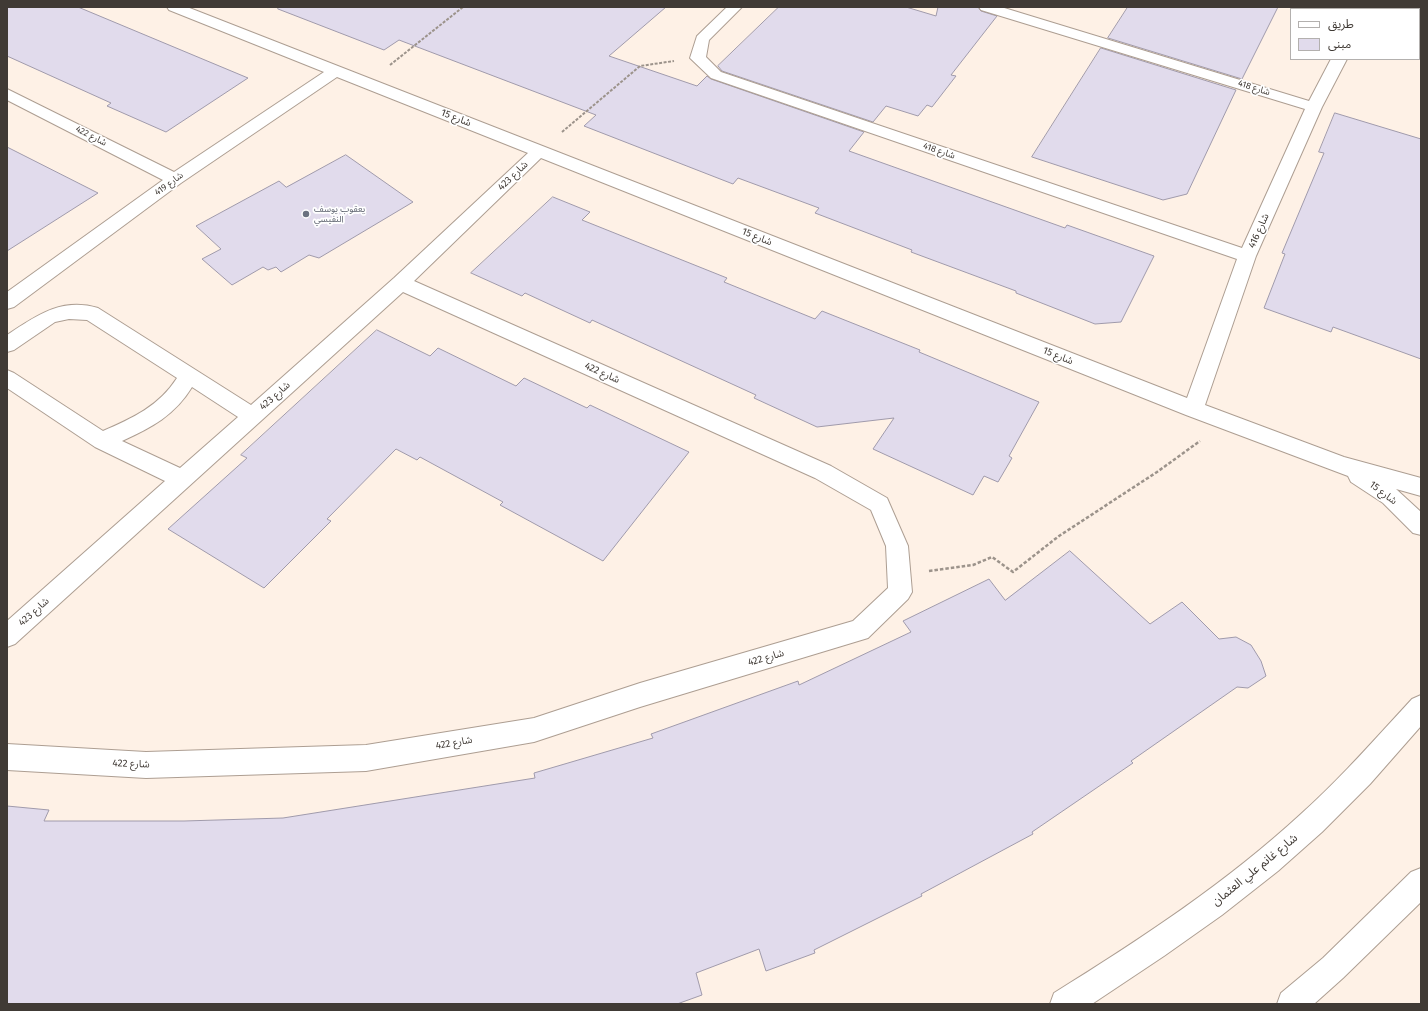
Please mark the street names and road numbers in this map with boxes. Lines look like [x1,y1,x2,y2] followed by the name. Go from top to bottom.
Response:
[1237,78,1271,98] street label: شارع 418
[439,107,473,129] street label: شارع 15
[74,124,108,148] street label: شارع 422
[922,141,956,161] street label: شارع 418
[495,159,531,193] street label: شارع 423
[153,170,185,198] street label: شارع 419
[1246,212,1272,250] street label: شارع 416
[740,226,774,248] street label: شارع 15
[1041,345,1075,367] street label: شارع 15
[583,360,621,386] street label: شارع 422
[257,379,293,413] street label: شارع 423
[1367,479,1399,507] street label: شارع 15
[16,595,52,629] street label: شارع 423
[746,647,786,669] street label: شارع 422
[435,734,473,752] street label: شارع 422
[112,757,150,771] street label: شارع 422
[1209,831,1301,909] street label: شارع غانم علي العثمان

